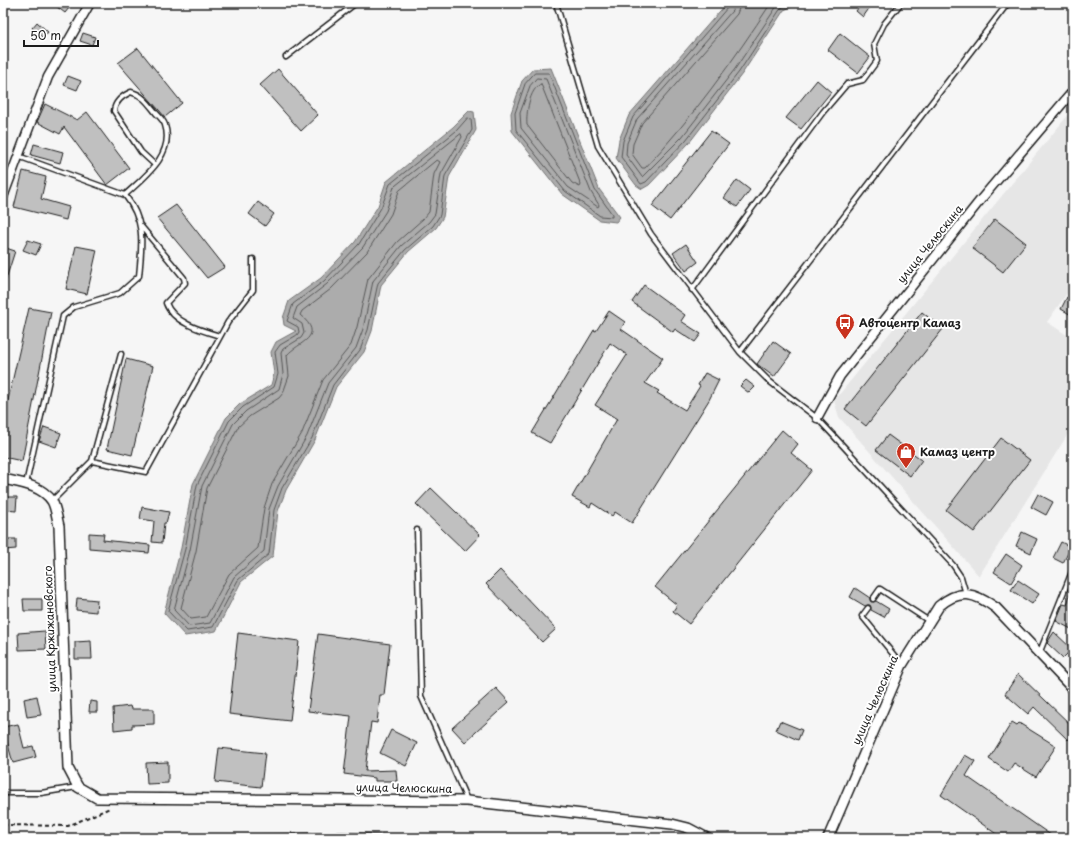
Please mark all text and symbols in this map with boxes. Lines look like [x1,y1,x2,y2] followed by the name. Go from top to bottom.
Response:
[24,22,98,48] scale bar
[30,26,61,44] text: 50 m
[893,201,967,287] street label: улица Челюскина
[834,312,856,340] bus stop icon: Автоцентр Камаз
[859,314,961,331] place label: Автоцентр Камаз
[895,441,917,469] shop icon: Камаз центр
[920,443,995,460] place label: Камаз центр
[39,565,60,693] street label: улица Кржижановского
[847,652,902,747] street label: улица Челюскина
[356,778,453,797] street label: улица Челюскина

